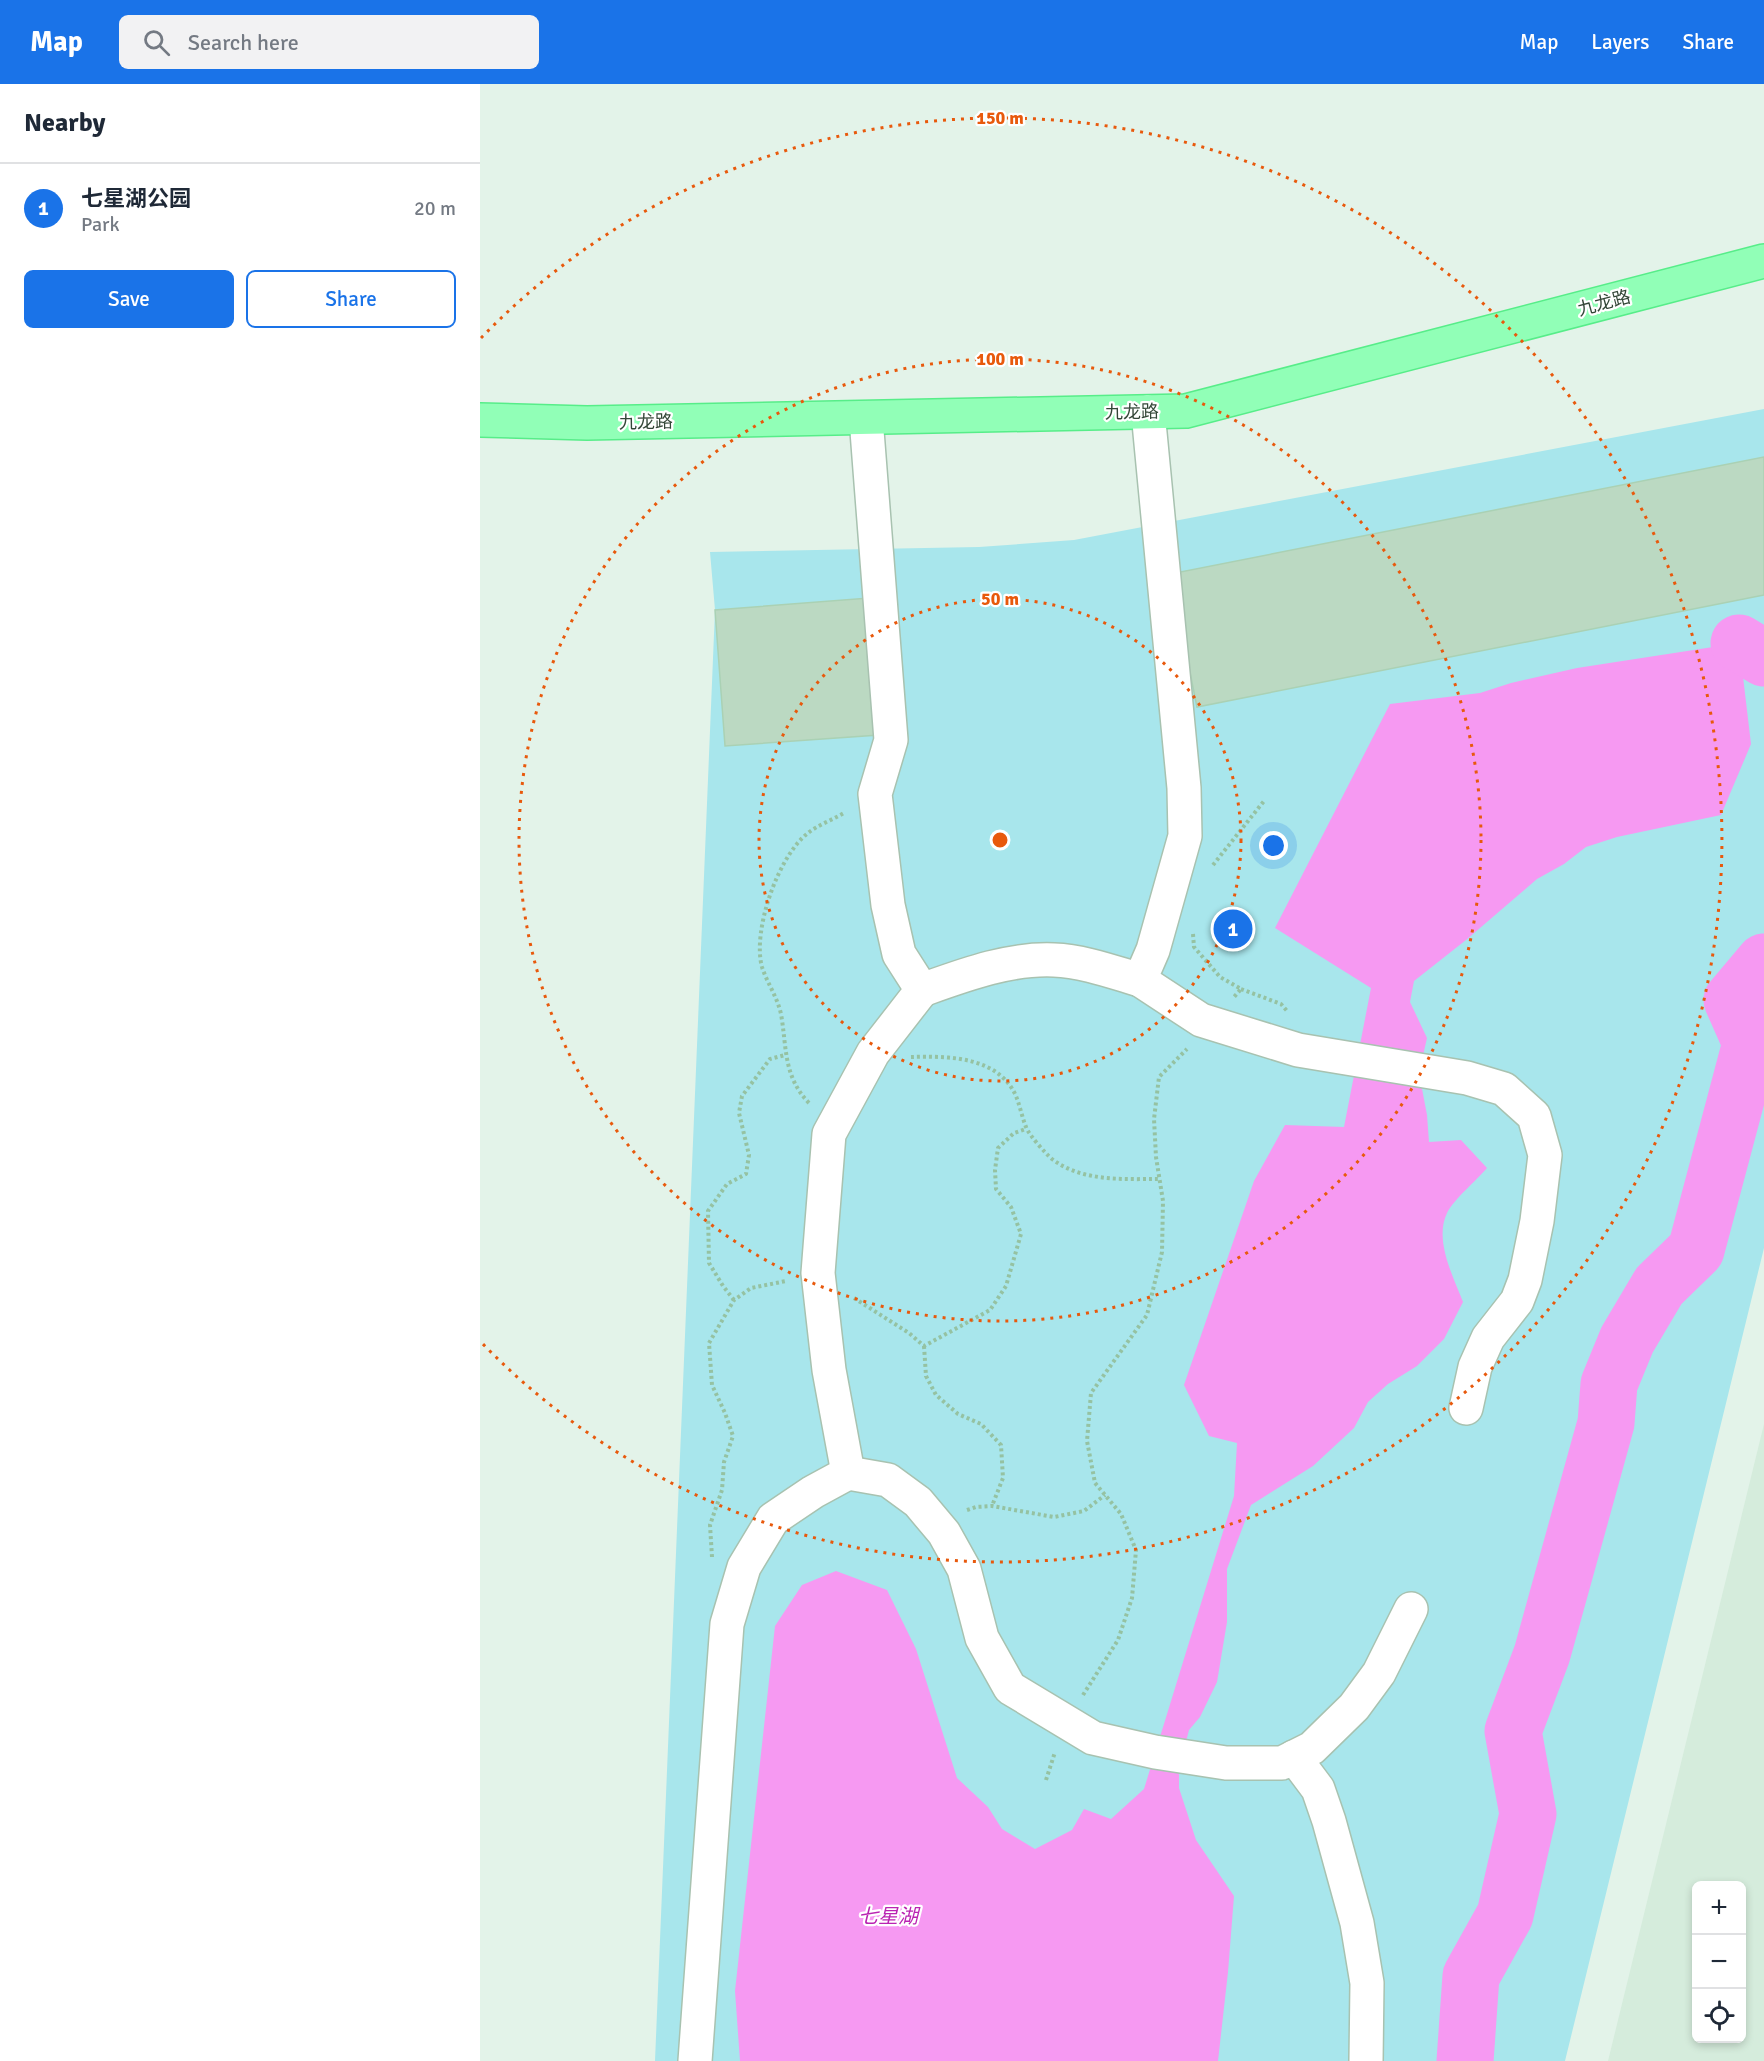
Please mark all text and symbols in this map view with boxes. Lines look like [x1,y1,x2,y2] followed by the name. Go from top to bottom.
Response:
[119,15,539,69] search box
[30,25,83,59] text: Map
[140,26,173,59] icon: search
[188,29,299,56] text: Search here
[1520,29,1558,55] text: Map
[1591,29,1649,55] text: Layers
[1682,29,1734,55] text: Share
[24,107,105,139] text: Nearby
[976,107,1024,129] text: 150 m
[81,185,191,212] text: 七星湖公园
[38,196,49,221] text: 1
[414,196,456,221] text: 20 m
[81,212,119,237] text: Park
[24,270,234,328] button: Save
[246,270,456,328] button: Share
[1575,285,1633,321] street label: 九龙路
[976,348,1024,370] text: 100 m
[1105,401,1159,423] street label: 九龙路
[619,411,673,433] street label: 九龙路
[981,588,1019,610] text: 50 m
[990,830,1010,850] centre of rings
[1259,831,1288,860] your location
[1214,906,1252,952] pin: 1
[1692,1881,1746,2043] map controls
[1692,1881,1746,1935] button: +
[858,1904,921,1929] water label: 七星湖
[1692,1935,1746,1989] button: −
[1692,1989,1746,2043] button: locate

